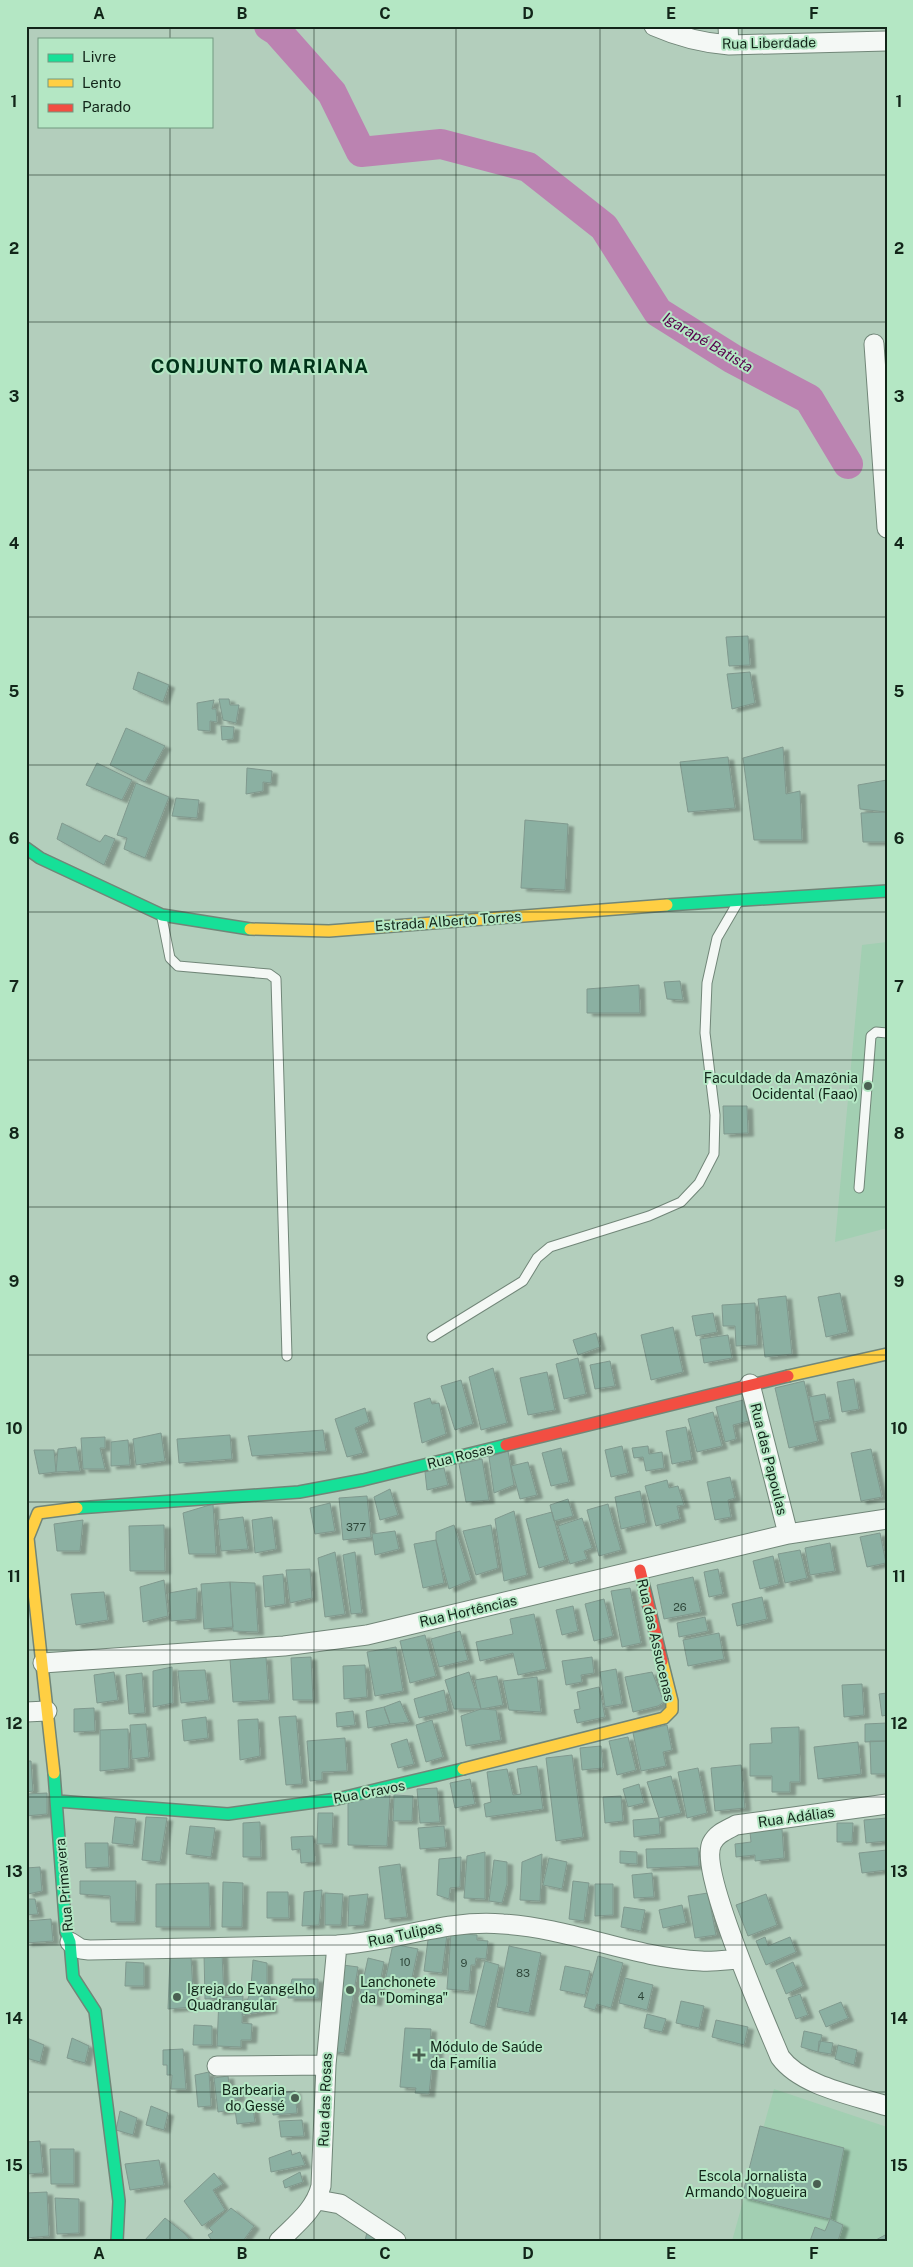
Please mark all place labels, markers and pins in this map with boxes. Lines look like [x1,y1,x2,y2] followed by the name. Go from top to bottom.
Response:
[704,1070,858,1102] place label: Faculdade da Amazônia Ocidental (Faao)
[862,1080,874,1092] marker: Faculdade da Amazônia Ocidental (Faao)
[360,1974,448,2006] place label: Lanchonete da "Dominga"
[187,1981,315,2013] place label: Igreja do Evangelho Quadrangular
[344,1984,356,1996] marker: Lanchonete da "Dominga"
[171,1991,183,2003] marker: Igreja do Evangelho Quadrangular
[430,2039,543,2071] place label: Módulo de Saúde da Família
[412,2048,426,2062] marker: Módulo de Saúde da Família
[222,2082,285,2114] place label: Barbearia do Gessé
[289,2092,301,2104] marker: Barbearia do Gessé
[685,2168,807,2200] place label: Escola Jornalista Armando Nogueira
[811,2178,823,2190] marker: Escola Jornalista Armando Nogueira

